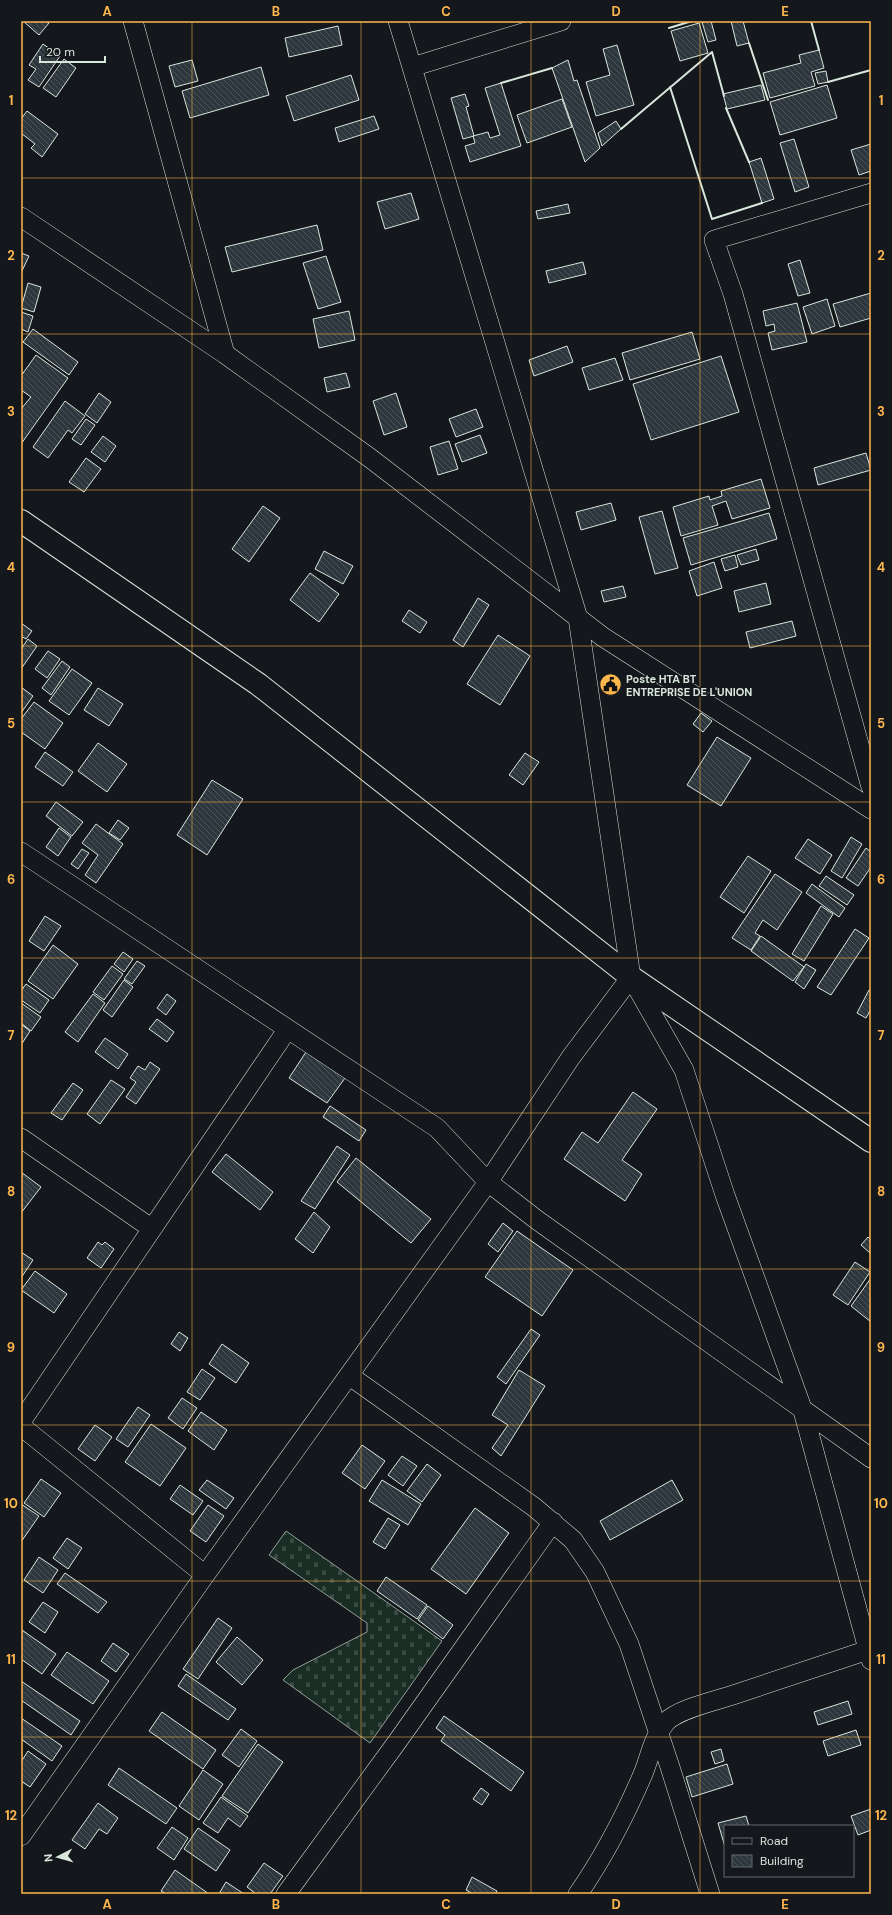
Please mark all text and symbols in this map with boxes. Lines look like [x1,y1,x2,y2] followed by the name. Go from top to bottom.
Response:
[102,3,112,20] text: A
[272,3,280,20] text: B
[441,3,451,20] text: C
[611,3,621,20] text: D
[781,3,789,20] text: E
[40,38,105,64] scale bar
[46,44,75,60] text: 20 m
[9,92,13,109] text: 1
[879,92,883,109] text: 1
[7,247,15,264] text: 2
[877,247,885,264] text: 2
[7,403,15,420] text: 3
[877,403,885,420] text: 3
[7,559,15,576] text: 4
[877,559,885,576] text: 4
[598,672,624,698] public building icon: Poste HTA BT ENTREPRISE DE L'UNION
[626,672,752,699] place label: Poste HTA BT ENTREPRISE DE L'UNION
[7,715,15,732] text: 5
[877,715,885,732] text: 5
[7,871,15,888] text: 6
[877,871,885,888] text: 6
[8,1027,15,1044] text: 7
[878,1027,885,1044] text: 7
[7,1183,15,1200] text: 8
[877,1183,885,1200] text: 8
[7,1339,15,1356] text: 9
[877,1339,885,1356] text: 9
[4,1495,18,1512] text: 10
[874,1495,888,1512] text: 10
[6,1651,16,1668] text: 11
[876,1651,886,1668] text: 11
[5,1807,17,1824] text: 12
[875,1807,887,1824] text: 12
[724,1825,854,1877] legend
[760,1833,788,1849] text: Road
[38,1837,78,1877] north arrow
[41,1853,55,1863] text: N
[760,1853,804,1869] text: Building
[102,1896,112,1913] text: A
[272,1896,280,1913] text: B
[441,1896,451,1913] text: C
[611,1896,621,1913] text: D
[781,1896,789,1913] text: E

